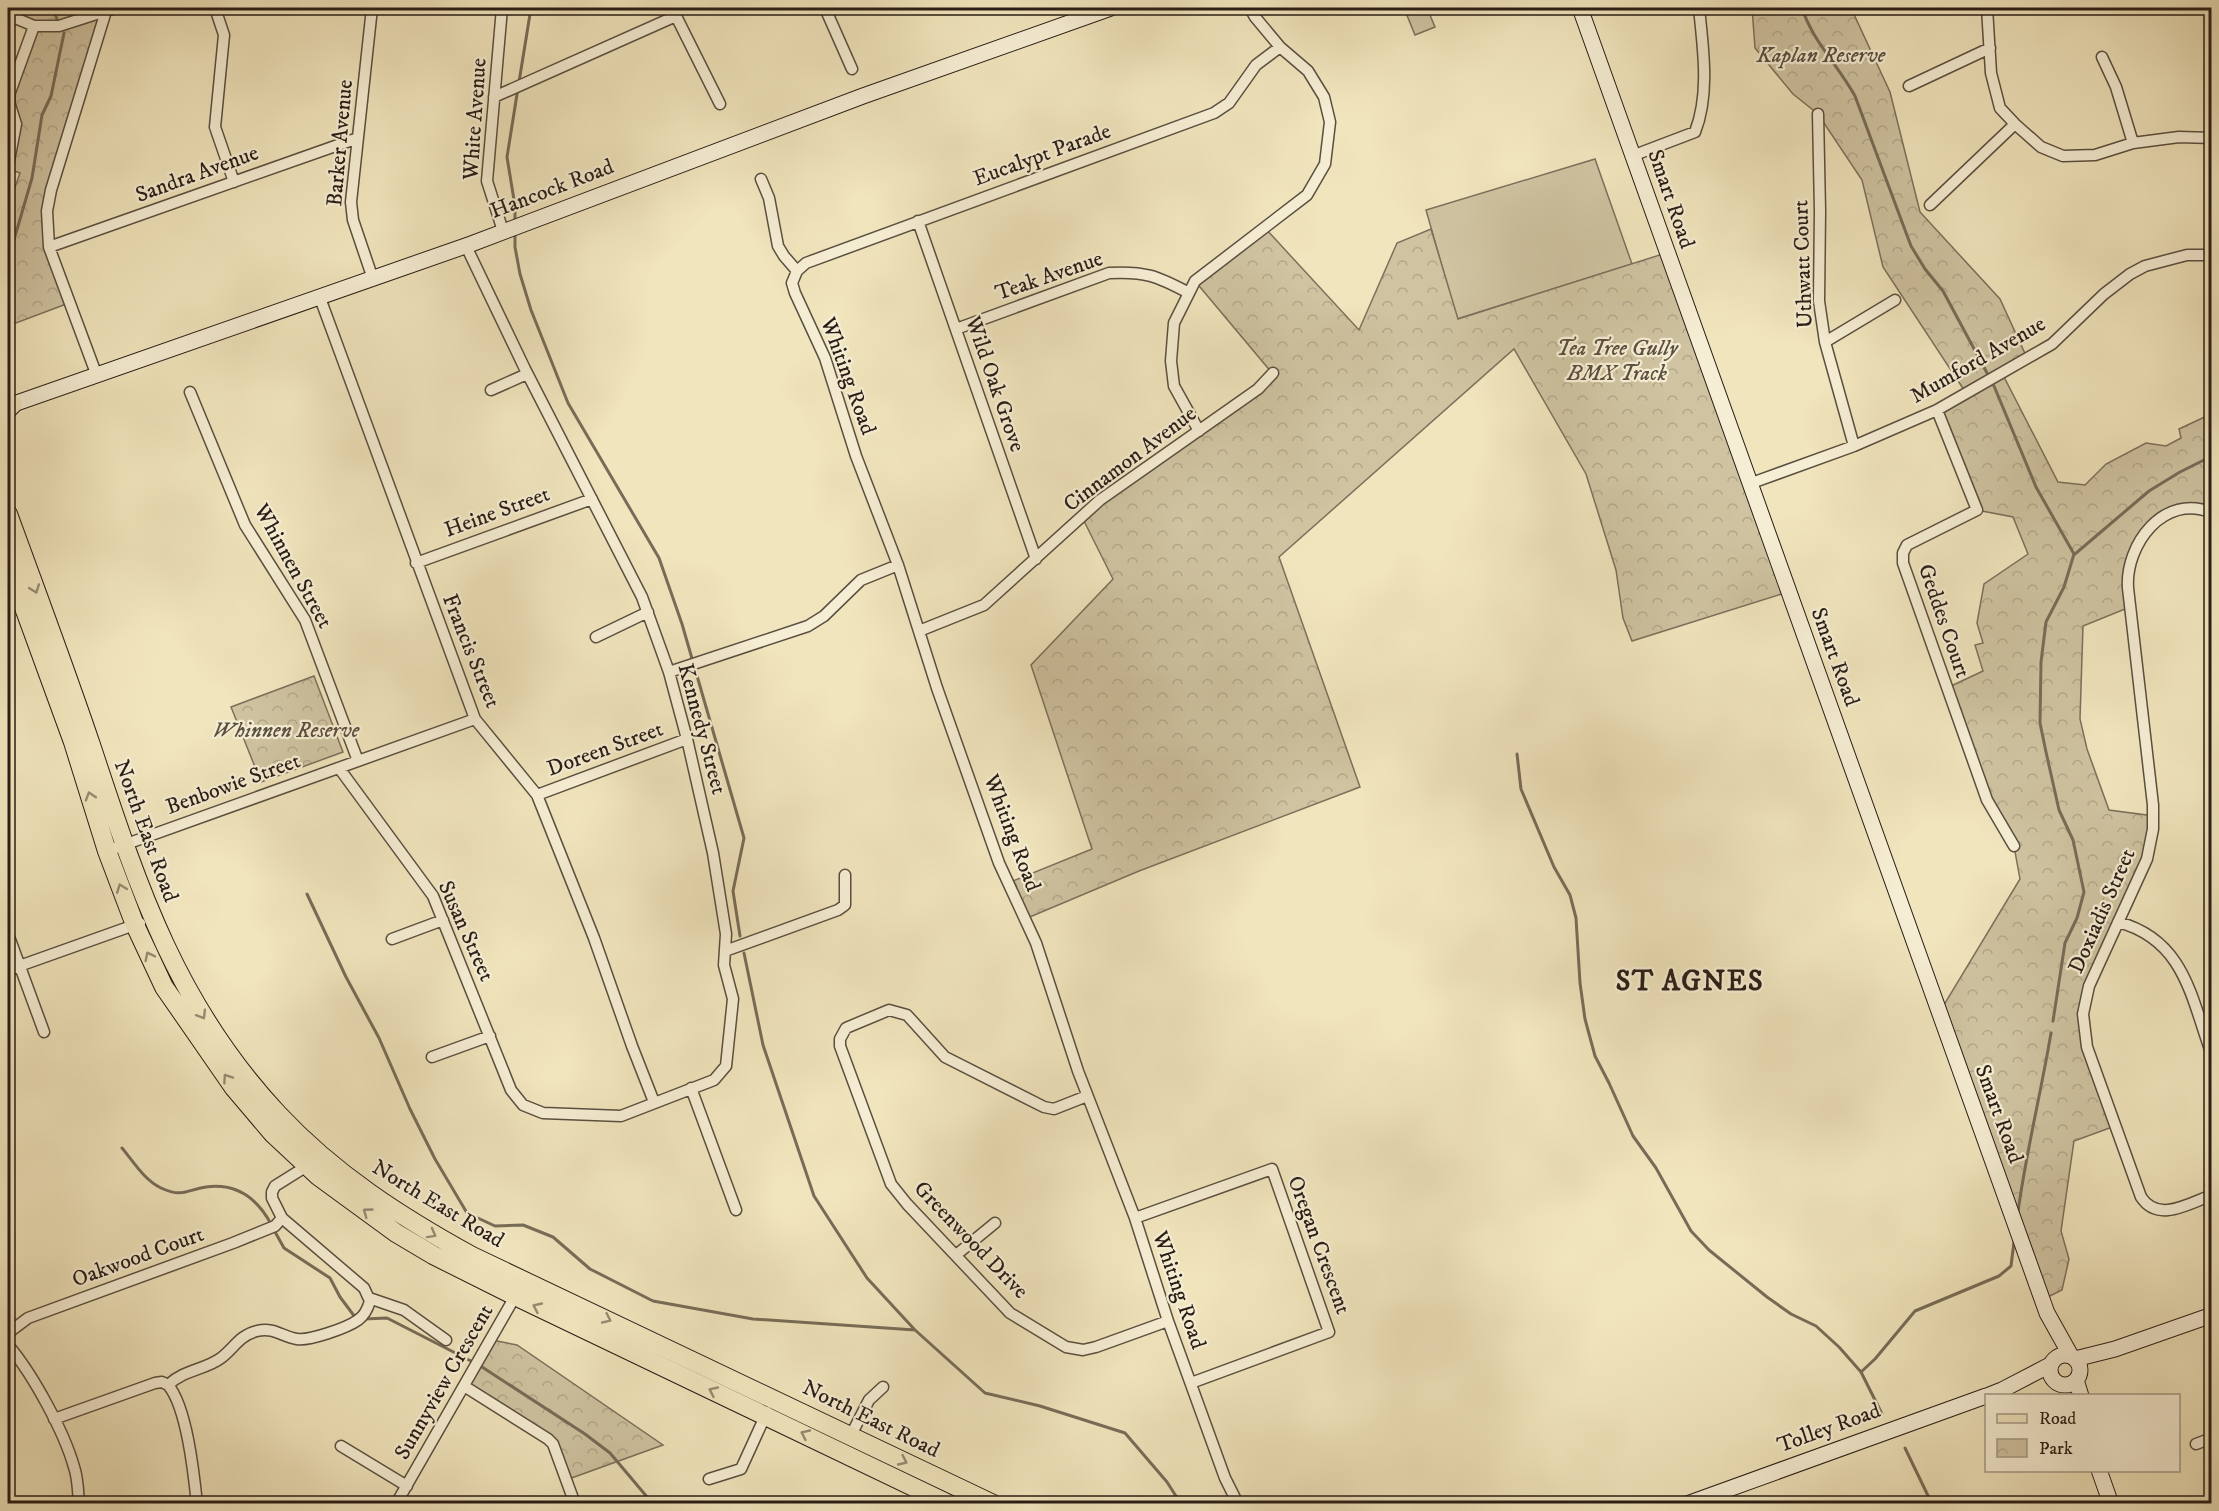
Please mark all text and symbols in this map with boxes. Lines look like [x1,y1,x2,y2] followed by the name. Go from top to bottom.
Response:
[1756,42,1886,69] park label: Kaplan Reserve
[457,57,493,182] street label: White Avenue
[321,78,359,208] street label: Barker Avenue
[970,118,1114,192] street label: Eucalypt Parade
[132,139,262,209] street label: Sandra Avenue
[1641,146,1701,252] street label: Smart Road
[486,153,618,225] street label: Hancock Road
[1787,199,1819,329] street label: Uthwatt Court
[992,245,1106,307] street label: Teak Avenue
[1906,310,2050,410] street label: Mumford Avenue
[959,312,1031,455] street label: Wild Oak Grove
[814,313,882,438] street label: Whiting Road
[1556,335,1679,387] park label: Tea Tree Gully BMX Track
[1058,400,1202,518] street label: Cinnamon Avenue
[441,480,553,544] street label: Heine Street
[247,498,338,633] street label: Whinnen Street
[1912,560,1976,682] street label: Geddes Court
[27,583,40,594] one-way arrow
[436,590,506,712] street label: Francis Street
[1805,604,1865,710] street label: Smart Road
[672,661,732,797] street label: Kennedy Street
[543,716,667,782] street label: Doreen Street
[213,717,360,744] park label: Whinnen Reserve
[162,747,304,821] street label: Benbowie Street
[108,756,184,906] street label: North East Road
[977,770,1047,895] street label: Whiting Road
[85,791,97,802] one-way arrow
[2062,844,2142,978] street label: Doxiadis Street
[432,877,500,985] street label: Susan Street
[115,883,128,894] one-way arrow
[145,951,157,962] one-way arrow
[1616,964,1764,999] district label: ST AGNES
[195,1009,207,1019] one-way arrow
[1969,1061,2029,1167] street label: Smart Road
[223,1073,234,1084] one-way arrow
[367,1154,509,1254] street label: North East Road
[1281,1172,1357,1318] street label: Oregan Crescent
[908,1175,1034,1305] street label: Greenwood Drive
[362,1208,373,1219] one-way arrow
[68,1221,208,1293] street label: Oakwood Court
[1146,1226,1212,1353] street label: Whiting Road
[426,1227,437,1238] one-way arrow
[389,1300,499,1464] street label: Sunnyview Crescent
[532,1302,543,1314] one-way arrow
[601,1312,612,1324] one-way arrow
[798,1374,944,1464] street label: North East Road
[708,1386,719,1398] one-way arrow
[1985,1394,2180,1472] legend
[1774,1397,1884,1459] street label: Tolley Road
[2039,1408,2076,1430] text: Road
[800,1430,811,1442] one-way arrow
[2039,1438,2073,1460] text: Park
[897,1454,908,1466] one-way arrow

